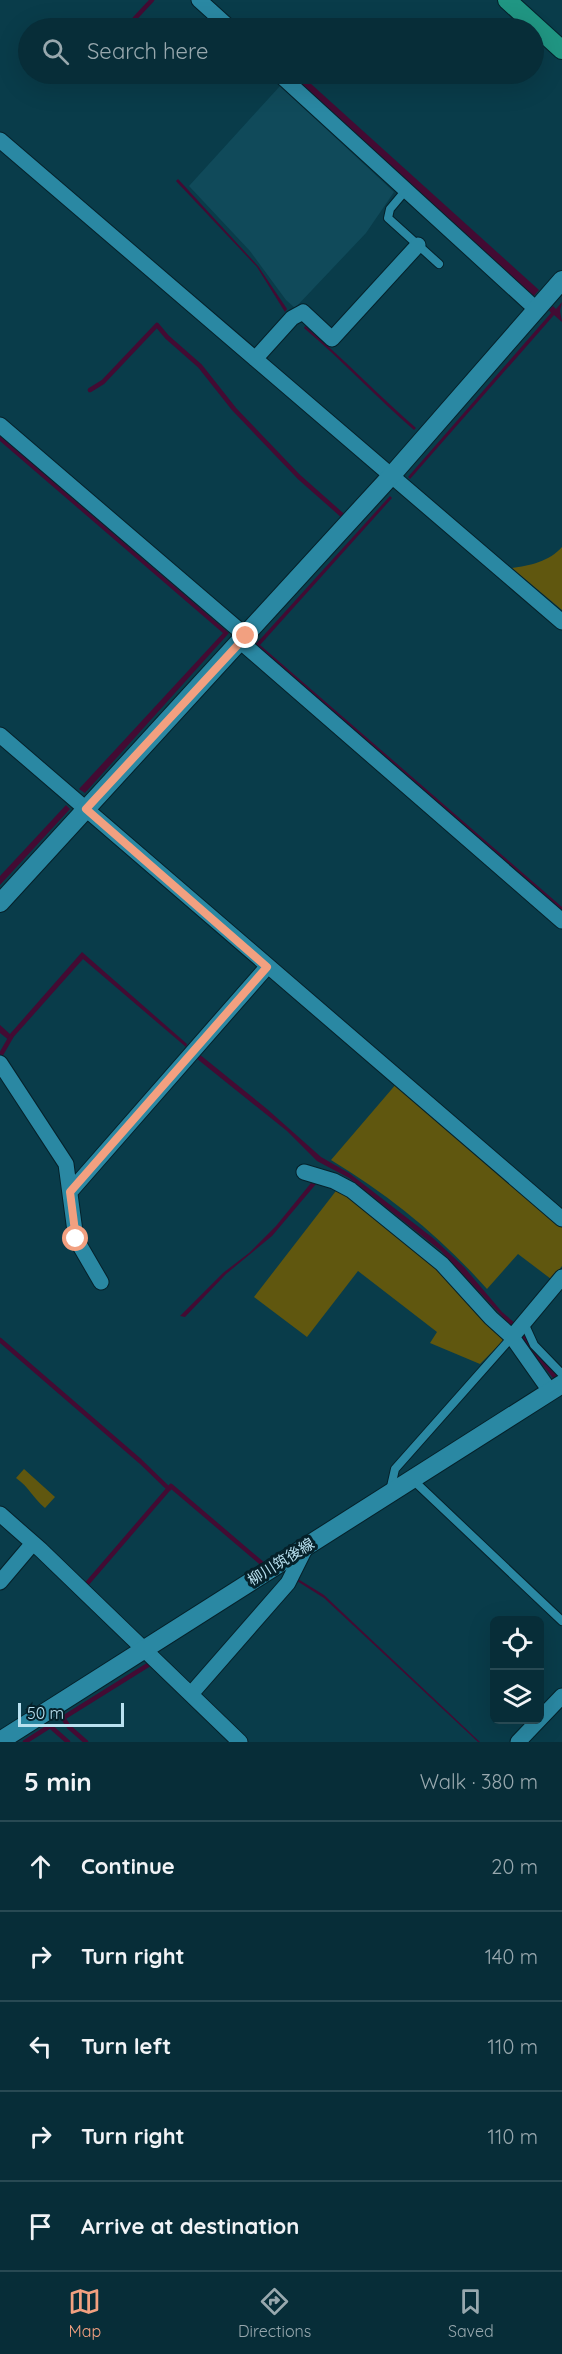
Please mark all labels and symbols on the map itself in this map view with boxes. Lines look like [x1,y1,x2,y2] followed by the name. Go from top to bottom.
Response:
[232,622,258,648] route end
[62,1225,88,1251] route start
[244,1534,318,1590] street label: 柳川筑後線
[18,1700,124,1728] scale bar

